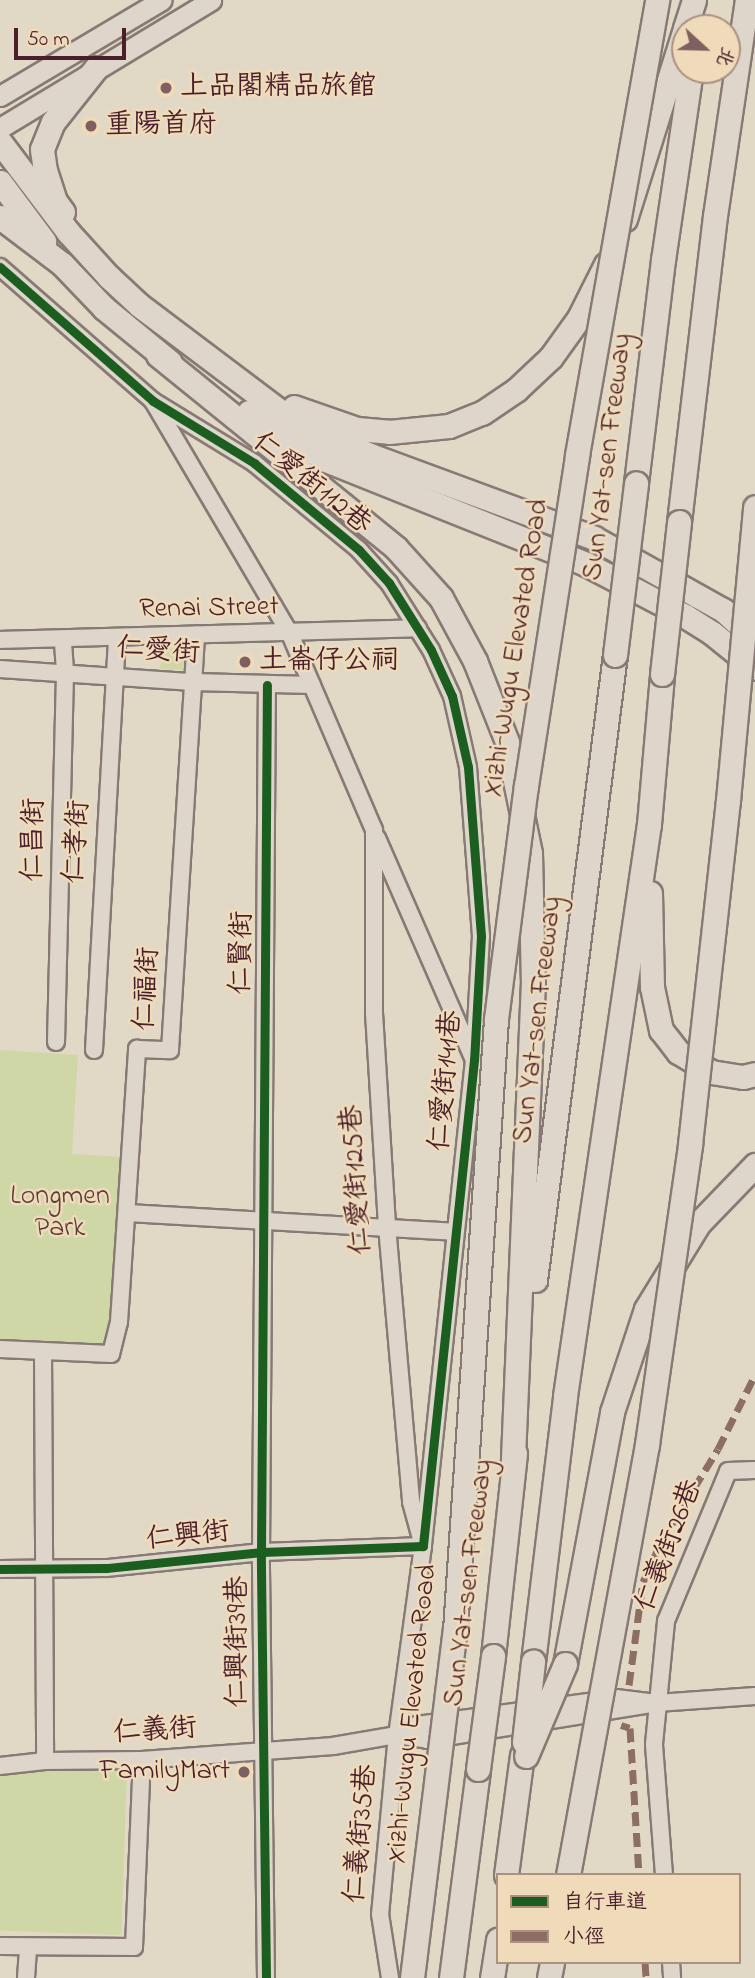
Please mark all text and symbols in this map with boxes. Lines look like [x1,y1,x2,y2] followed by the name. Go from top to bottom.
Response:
[18,14,130,58] scale bar
[671,14,741,84] north arrow
[27,25,70,55] text: 50 m
[708,42,740,70] text: 北
[180,71,376,105] place label: 上品閣精品旅館
[158,80,174,96] marker: 上品閣精品旅館
[105,109,217,143] place label: 重陽首府
[83,118,99,134] marker: 重陽首府
[577,331,641,583] street label: Sun Yat-sen Freeway
[245,426,377,542] street label: 仁愛街112巷
[477,497,557,799] street label: Xizhi-Wugu Elevated Road
[139,591,279,627] street label: Renai Street
[115,632,201,672] street label: 仁愛街
[259,645,399,679] place label: 土崙仔公祠
[237,654,253,670] marker: 土崙仔公祠
[17,798,53,882] street label: 仁昌街
[58,799,98,885] street label: 仁孝街
[507,894,571,1146] street label: Sun Yat-sen Freeway
[225,911,261,995] street label: 仁賢街
[129,946,167,1032] street label: 仁福街
[424,1009,470,1153] street label: 仁愛街141巷
[336,1104,380,1256] street label: 仁愛街125巷
[10,1180,110,1246] park label: Longmen Park
[438,1457,502,1709] street label: Sun Yat-sen Freeway
[630,1475,710,1617] street label: 仁義街26巷
[144,1516,232,1558] street label: 仁興街
[381,1563,445,1865] street label: Xizhi-Wugu Elevated Road
[222,1576,256,1708] street label: 仁興街39巷
[112,1712,198,1752] street label: 仁義街
[99,1755,230,1789] place label: FamilyMart
[339,1763,385,1905] street label: 仁義街35巷
[236,1764,252,1780] marker: FamilyMart
[496,1873,741,1964] legend
[563,1888,647,1918] text: 自行車道
[563,1923,605,1953] text: 小徑

